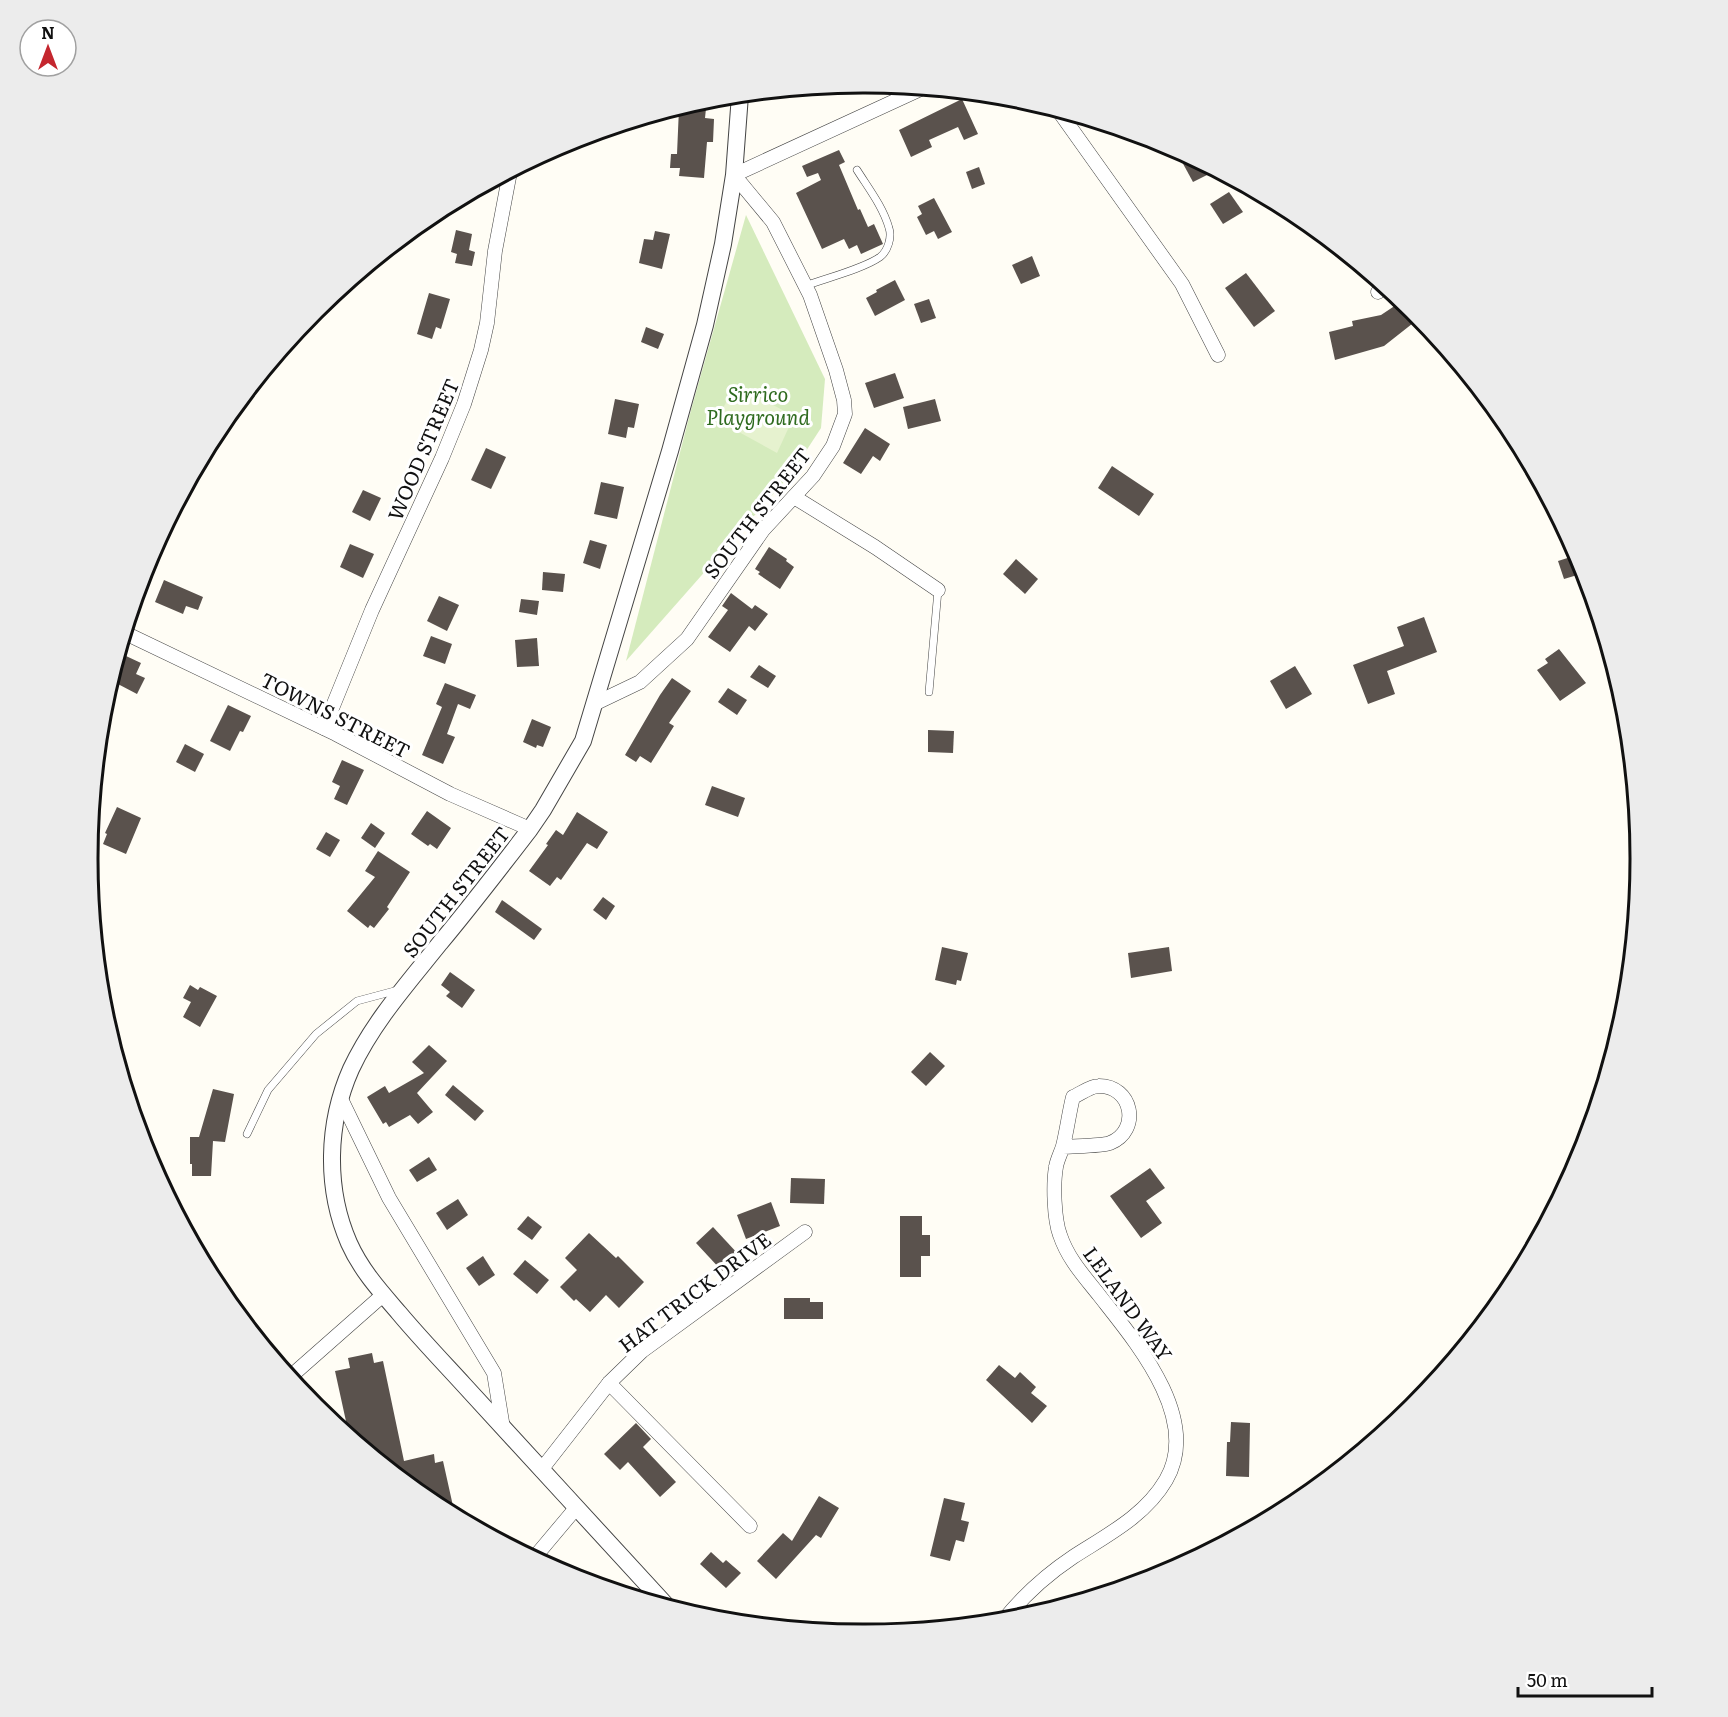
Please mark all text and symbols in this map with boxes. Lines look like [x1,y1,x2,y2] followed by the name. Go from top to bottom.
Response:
[18,18,78,78] north arrow
[41,20,55,44] text: N
[379,373,465,525] street label: WOOD STREET
[706,378,811,431] park label: Sirrico Playground
[695,440,817,584] street label: SOUTH STREET
[256,663,416,765] street label: TOWNS STREET
[394,819,516,963] street label: SOUTH STREET
[611,1224,777,1358] street label: HAT TRICK DRIVE
[1077,1239,1181,1367] street label: LELAND WAY
[1518,1660,1652,1698] scale bar
[1527,1666,1568,1693] text: 50 m

